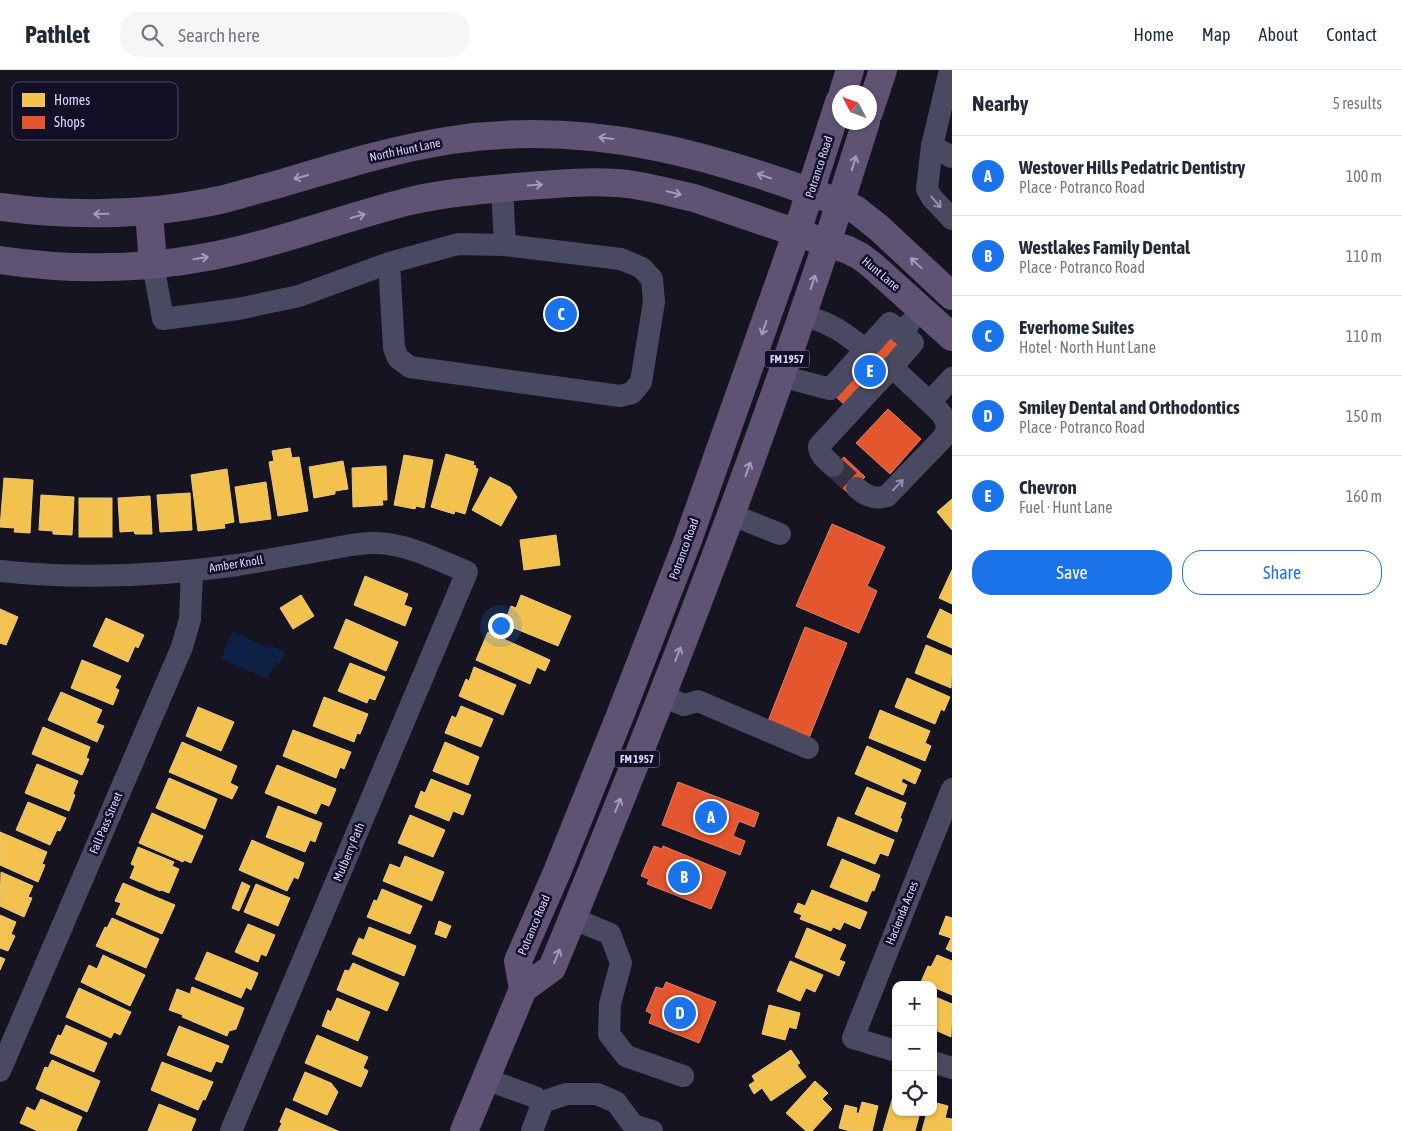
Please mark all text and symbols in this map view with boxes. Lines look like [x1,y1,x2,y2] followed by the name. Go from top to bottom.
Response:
[120,12,470,57] search box
[25,21,90,48] text: Pathlet
[138,21,166,49] icon: search
[178,24,260,46] text: Search here
[1134,24,1174,45] text: Home
[1202,24,1231,45] text: Map
[1259,24,1298,45] text: About
[1326,24,1377,45] text: Contact
[12,82,178,140] legend
[832,85,877,130] north arrow
[972,91,1028,115] text: Nearby
[54,92,90,108] text: Homes
[1332,94,1382,112] text: 5 results
[54,114,85,130] text: Shops
[599,133,615,143] one-way arrow
[802,134,836,200] street label: Potranco Road
[368,136,442,164] street label: North Hunt Lane
[849,155,859,171] one-way arrow
[1019,156,1245,178] text: Westover Hills Pedatric Dentistry
[984,167,992,185] text: A
[1346,167,1382,185] text: 100 m
[757,171,772,180] one-way arrow
[293,173,309,183] one-way arrow
[1019,178,1145,196] text: Place · Potranco Road
[527,181,543,190] one-way arrow
[666,189,682,198] one-way arrow
[930,195,942,208] one-way arrow
[93,209,109,219] one-way arrow
[350,210,366,220] one-way arrow
[1019,236,1190,258] text: Westlakes Family Dental
[984,247,992,265] text: B
[1346,247,1382,265] text: 110 m
[193,253,209,263] one-way arrow
[859,254,903,294] street label: Hunt Lane
[910,257,923,269] one-way arrow
[1019,258,1145,276] text: Place · Potranco Road
[809,275,819,291] one-way arrow
[545,295,577,333] pin: C
[1019,316,1134,338] text: Everhome Suites
[758,319,768,335] one-way arrow
[984,327,992,345] text: C
[1346,327,1382,345] text: 110 m
[1019,338,1156,356] text: Hotel · North Hunt Lane
[764,350,810,368] road number: FM 1957
[854,352,886,390] pin: E
[1019,396,1240,418] text: Smiley Dental and Orthodontics
[984,407,992,425] text: D
[1346,407,1382,425] text: 150 m
[1019,418,1145,436] text: Place · Potranco Road
[744,462,753,477] one-way arrow
[1019,476,1077,498] text: Chevron
[892,479,904,492] one-way arrow
[985,487,991,505] text: E
[1346,487,1382,505] text: 160 m
[1019,498,1113,516] text: Fuel · Hunt Lane
[666,516,702,582] street label: Potranco Road
[972,550,1172,595] button: Save
[1182,550,1382,595] button: Share
[208,553,265,575] street label: Amber Knoll
[488,613,514,639] your location
[674,647,683,662] one-way arrow
[614,751,660,768] road number: FM 1957
[87,789,126,856] street label: Fall Pass Street
[614,798,623,813] one-way arrow
[695,798,727,836] pin: A
[330,821,368,883] street label: Mulberry Path
[668,858,700,896] pin: B
[883,879,921,947] street label: Hacienda Acres
[515,893,553,957] street label: Potranco Road
[552,949,562,964] one-way arrow
[892,981,937,1116] map controls
[892,981,937,1026] button: +
[664,994,696,1032] pin: D
[892,1026,937,1071] button: −
[892,1071,937,1116] button: locate

